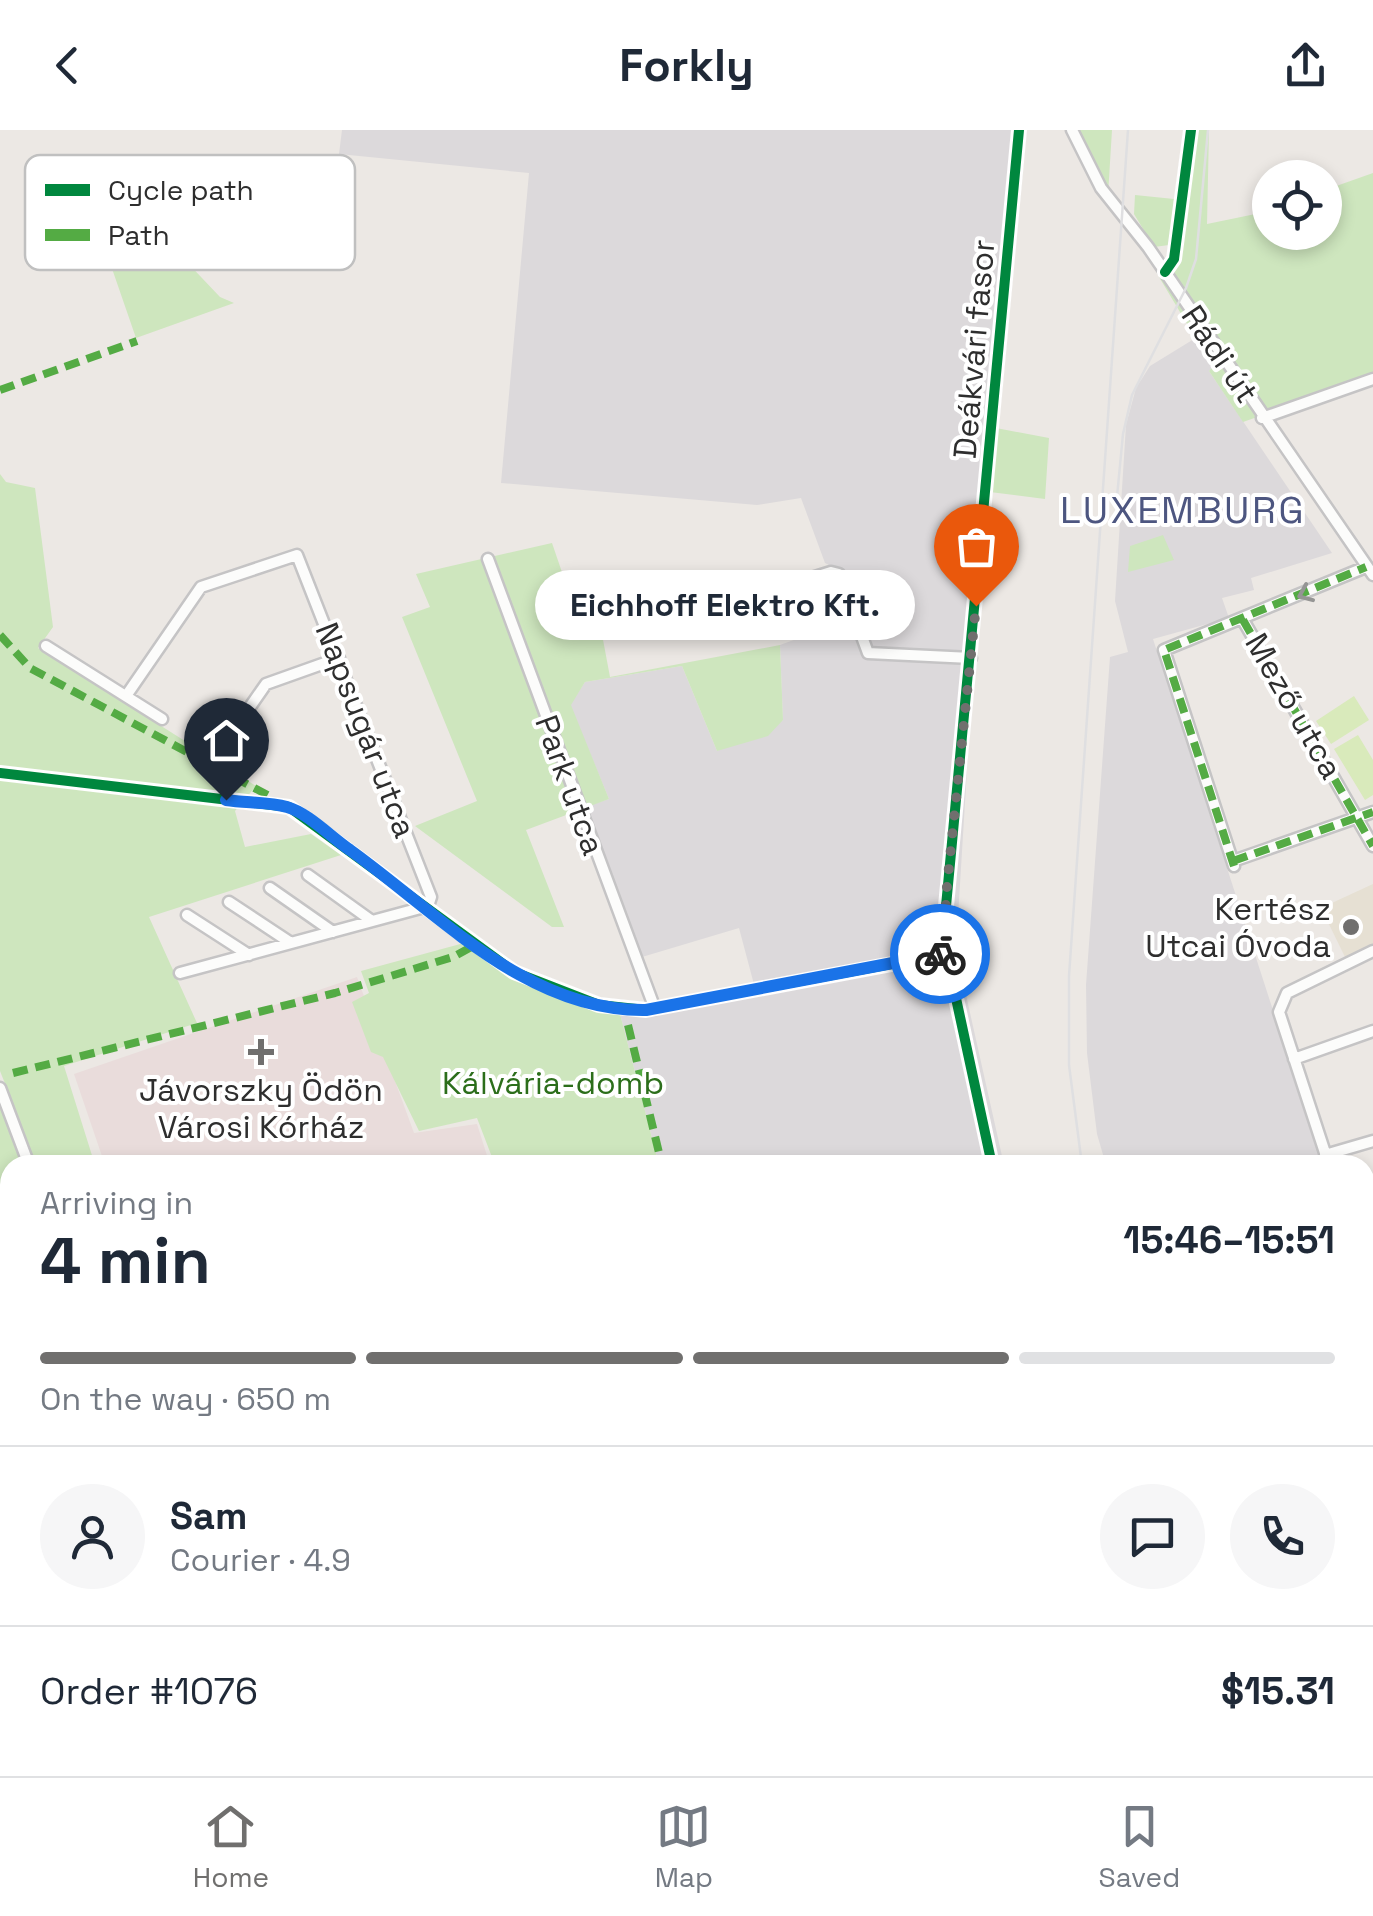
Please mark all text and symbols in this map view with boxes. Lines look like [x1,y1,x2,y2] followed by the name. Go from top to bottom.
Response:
[619,37,754,94] text: Forkly
[40,38,95,93] icon: back
[1278,38,1333,93] icon: share
[25,155,355,270] legend
[1252,160,1342,250] map controls
[1252,160,1342,250] button: locate
[108,172,254,208] text: Cycle path
[108,217,170,253] text: Path
[944,238,1004,460] street label: Deákvári fasor
[1173,298,1267,410] street label: Rádi út
[1060,486,1306,534] district label: LUXEMBURG
[934,504,1019,607] pin
[949,519,1004,574] icon: bag
[536,571,916,641] callout: Eichhoff Elektro Kft.
[1297,582,1315,602] one-way arrow
[570,585,880,625] text: Eichhoff Elektro Kft.
[307,617,425,843] street label: Napsugár utca
[1236,626,1352,786] street label: Mező utca
[184,698,269,801] pin
[526,710,614,860] street label: Park utca
[199,713,254,768] icon: home
[1145,889,1331,966] place label: Kertész Utcai Óvoda
[890,904,990,1004] courier
[1340,916,1362,938] marker: Kertész Utcai Óvoda
[913,927,968,982] icon: bike
[248,1039,274,1065] marker: Jávorszky Ödön Városi Kórház
[442,1063,664,1103] park label: Kálvária-domb
[139,1070,383,1147] place label: Jávorszky Ödön Városi Kórház
[40,1183,193,1223] text: Arriving in
[1123,1216,1335,1264] text: 15:46–15:51
[40,1219,211,1302] text: 4 min
[40,1379,331,1419] text: On the way · 650 m
[40,1484,145,1589] button: person
[1100,1484,1205,1589] button: chat
[1230,1484,1335,1589] button: phone
[170,1492,247,1540] text: Sam
[170,1540,351,1580] text: Courier · 4.9
[40,1667,258,1715] text: Order #1076
[1221,1667,1335,1715] text: $15.31
[193,1799,269,1895] tab: Home
[655,1799,713,1895] tab: Map
[1099,1799,1180,1895] tab: Saved

